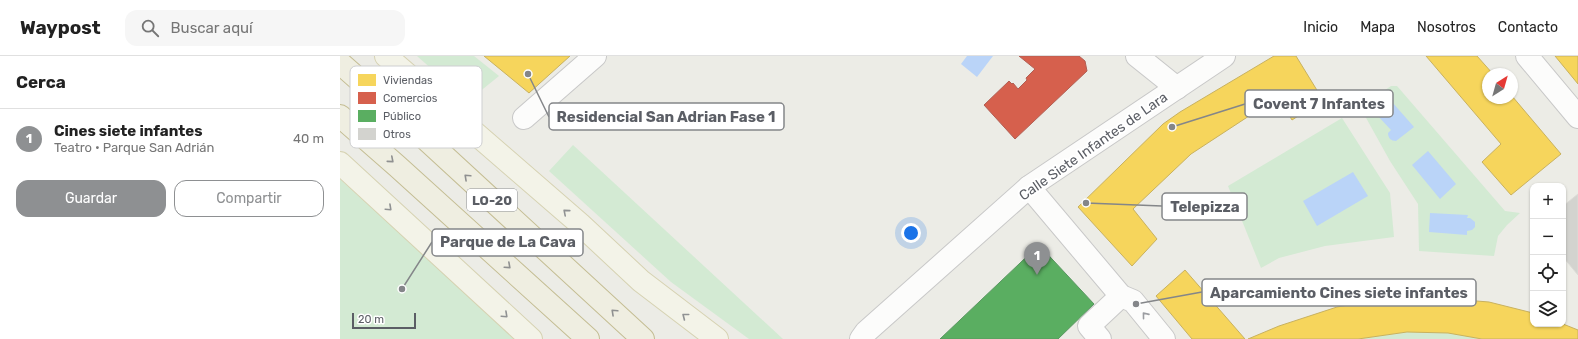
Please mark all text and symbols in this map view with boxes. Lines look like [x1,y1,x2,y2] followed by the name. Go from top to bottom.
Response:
[125,10,405,46] search box
[20,16,101,39] text: Waypost
[139,17,161,39] icon: search
[171,19,253,37] text: Buscar aquí
[1303,19,1338,36] text: Inicio
[1360,19,1395,36] text: Mapa
[1417,19,1476,36] text: Nosotros
[1498,19,1558,36] text: Contacto
[350,66,482,148] legend
[1482,68,1518,104] north arrow
[16,72,66,92] text: Cerca
[383,74,433,87] text: Viviendas
[1016,89,1171,204] street label: Calle Siete Infantes de Lara
[1245,90,1393,117] callout: Covent 7 Infantes
[383,92,438,105] text: Comercios
[1253,95,1385,113] text: Covent 7 Infantes
[549,103,784,130] callout: Residencial San Adrian Fase 1
[556,108,776,126] text: Residencial San Adrian Fase 1
[383,110,421,123] text: Público
[54,122,202,140] text: Cines siete infantes
[383,128,411,141] text: Otros
[26,131,32,146] text: 1
[293,131,324,146] text: 40 m
[54,140,214,155] text: Teatro · Parque San Adrián
[386,155,393,162] one-way arrow
[464,174,472,182] one-way arrow
[16,180,166,217] button: Guardar
[174,180,324,217] button: Compartir
[1530,183,1566,327] map controls
[1530,183,1566,219] button: +
[467,189,517,211] road number: LO-20
[1162,193,1247,220] callout: Telepizza
[1170,198,1240,216] text: Telepizza
[384,203,392,211] one-way arrow
[563,210,571,217] one-way arrow
[1530,219,1566,255] button: −
[901,223,921,243] your location
[432,229,583,256] callout: Parque de La Cava
[440,233,576,251] text: Parque de La Cava
[1024,242,1050,275] pin: 1
[1530,255,1566,291] button: locate
[503,261,511,269] one-way arrow
[1202,279,1476,306] callout: Aparcamiento Cines siete infantes
[1210,284,1468,302] text: Aparcamiento Cines siete infantes
[1530,291,1566,327] button: layers
[611,309,619,317] one-way arrow
[352,311,416,330] scale bar
[501,311,508,318] one-way arrow
[1142,312,1149,319] one-way arrow
[358,313,384,326] text: 20 m
[683,313,690,320] one-way arrow

